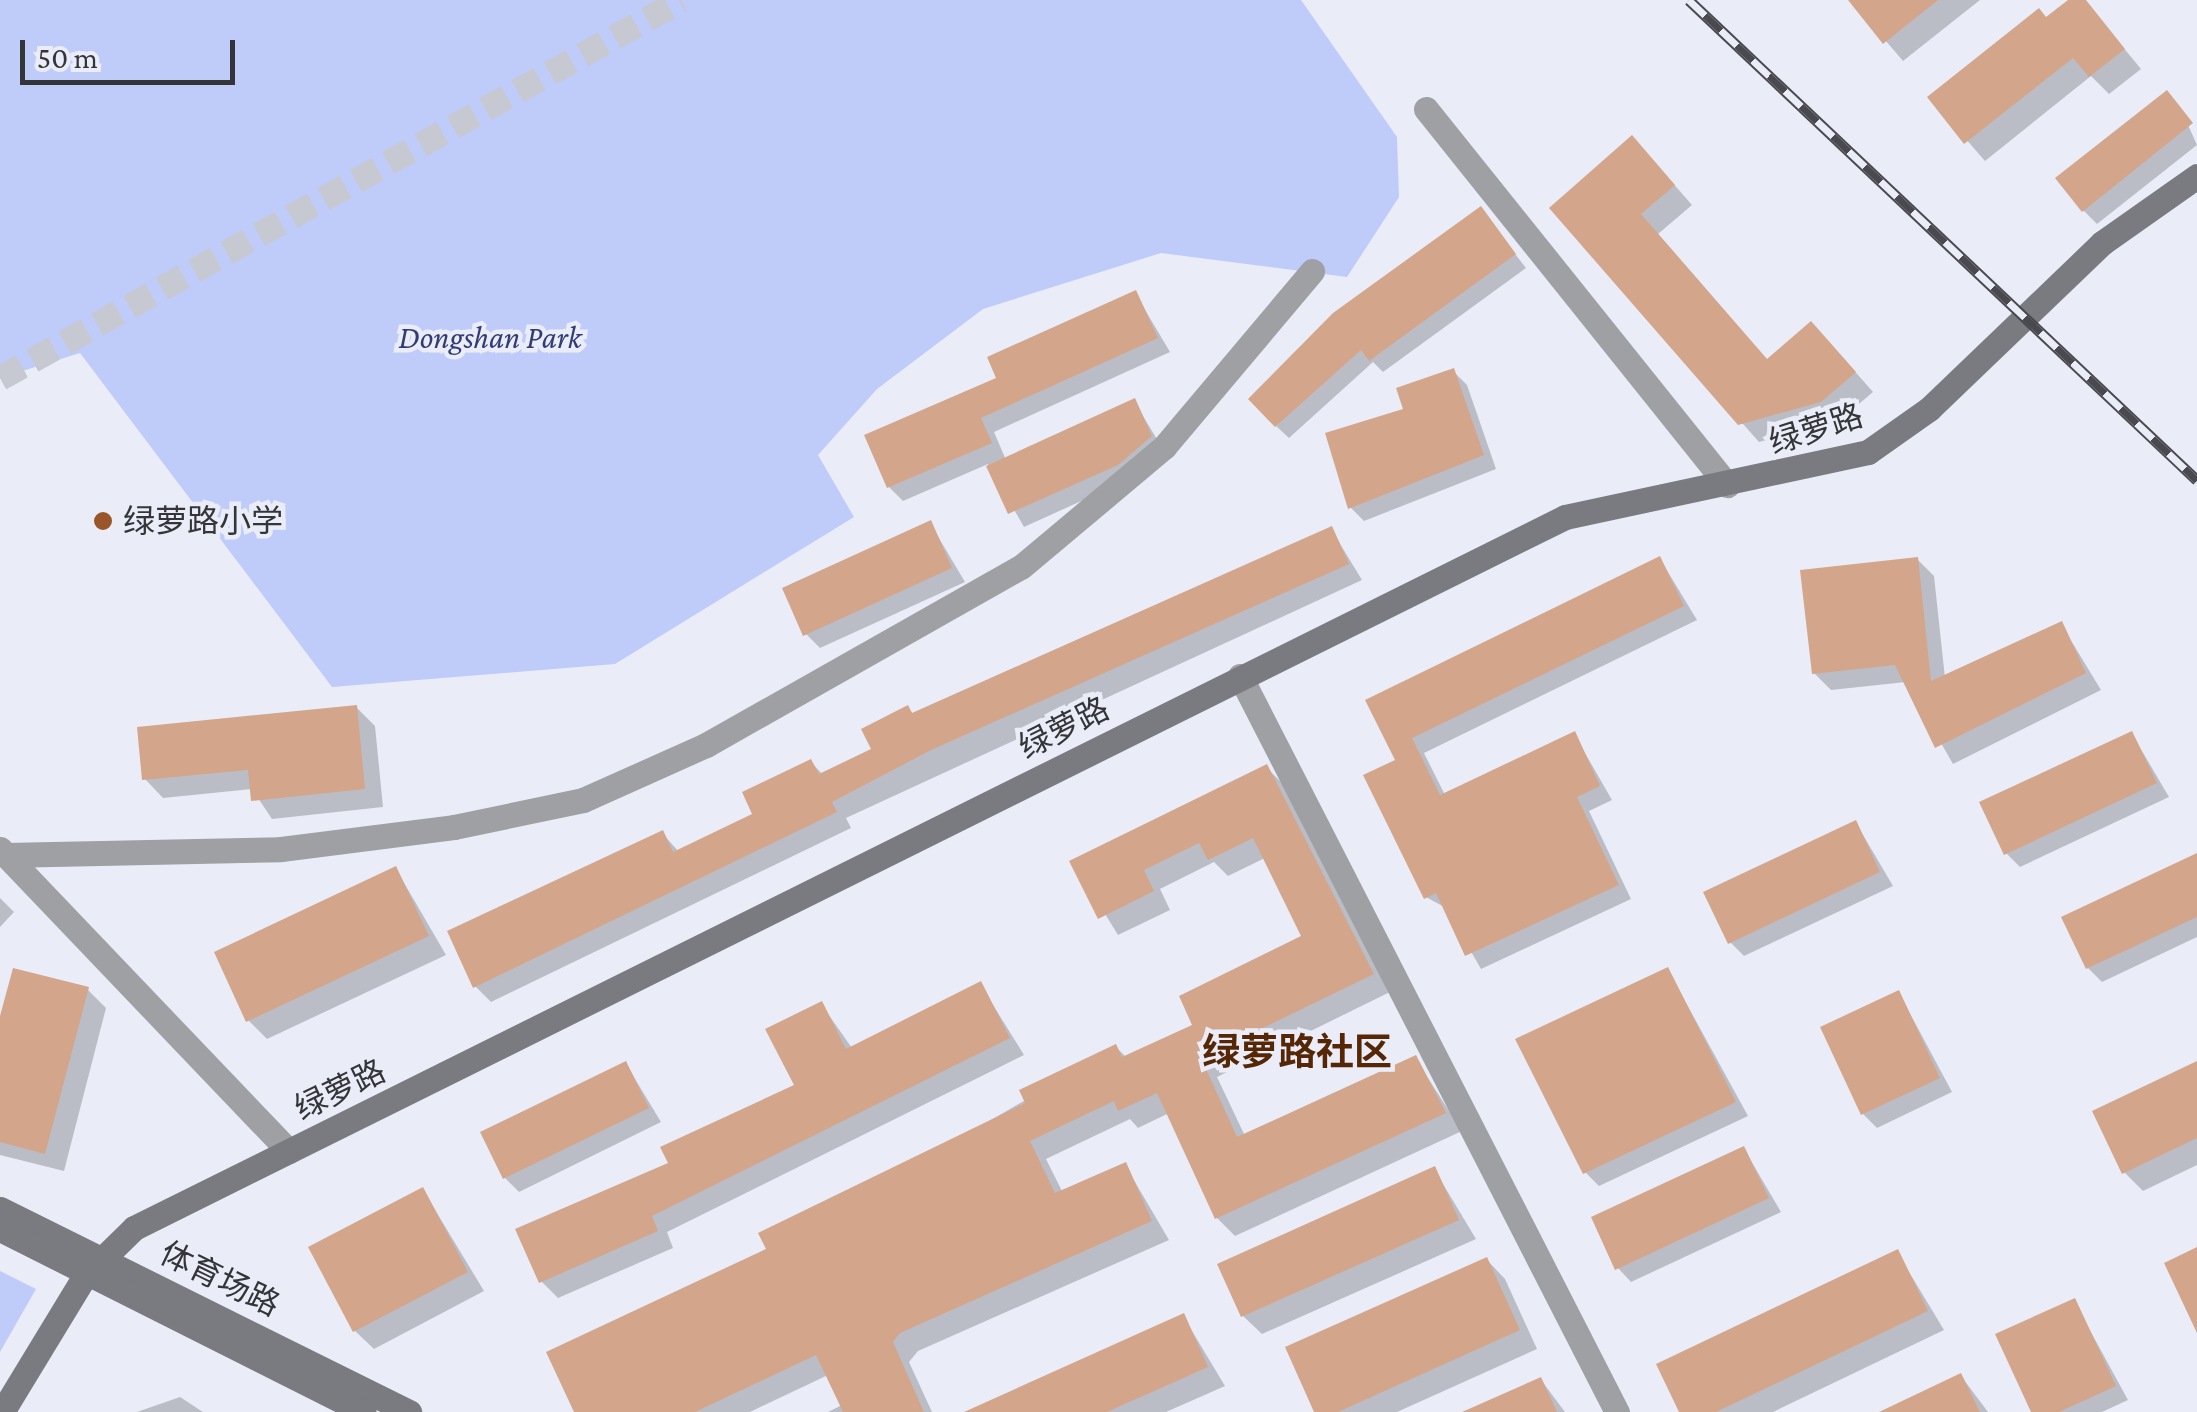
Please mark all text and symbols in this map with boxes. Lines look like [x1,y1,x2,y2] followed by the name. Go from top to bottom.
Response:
[25,20,240,82] scale bar
[37,41,98,74] text: 50 m
[398,318,582,356] park label: Dongshan Park
[1764,396,1868,462] street label: 绿萝路
[123,502,283,540] place label: 绿萝路小学
[92,510,114,532] marker: 绿萝路小学
[1013,689,1115,767] street label: 绿萝路
[1202,1030,1392,1076] district label: 绿萝路社区
[288,1052,392,1128] street label: 绿萝路
[154,1234,286,1324] street label: 体育场路

